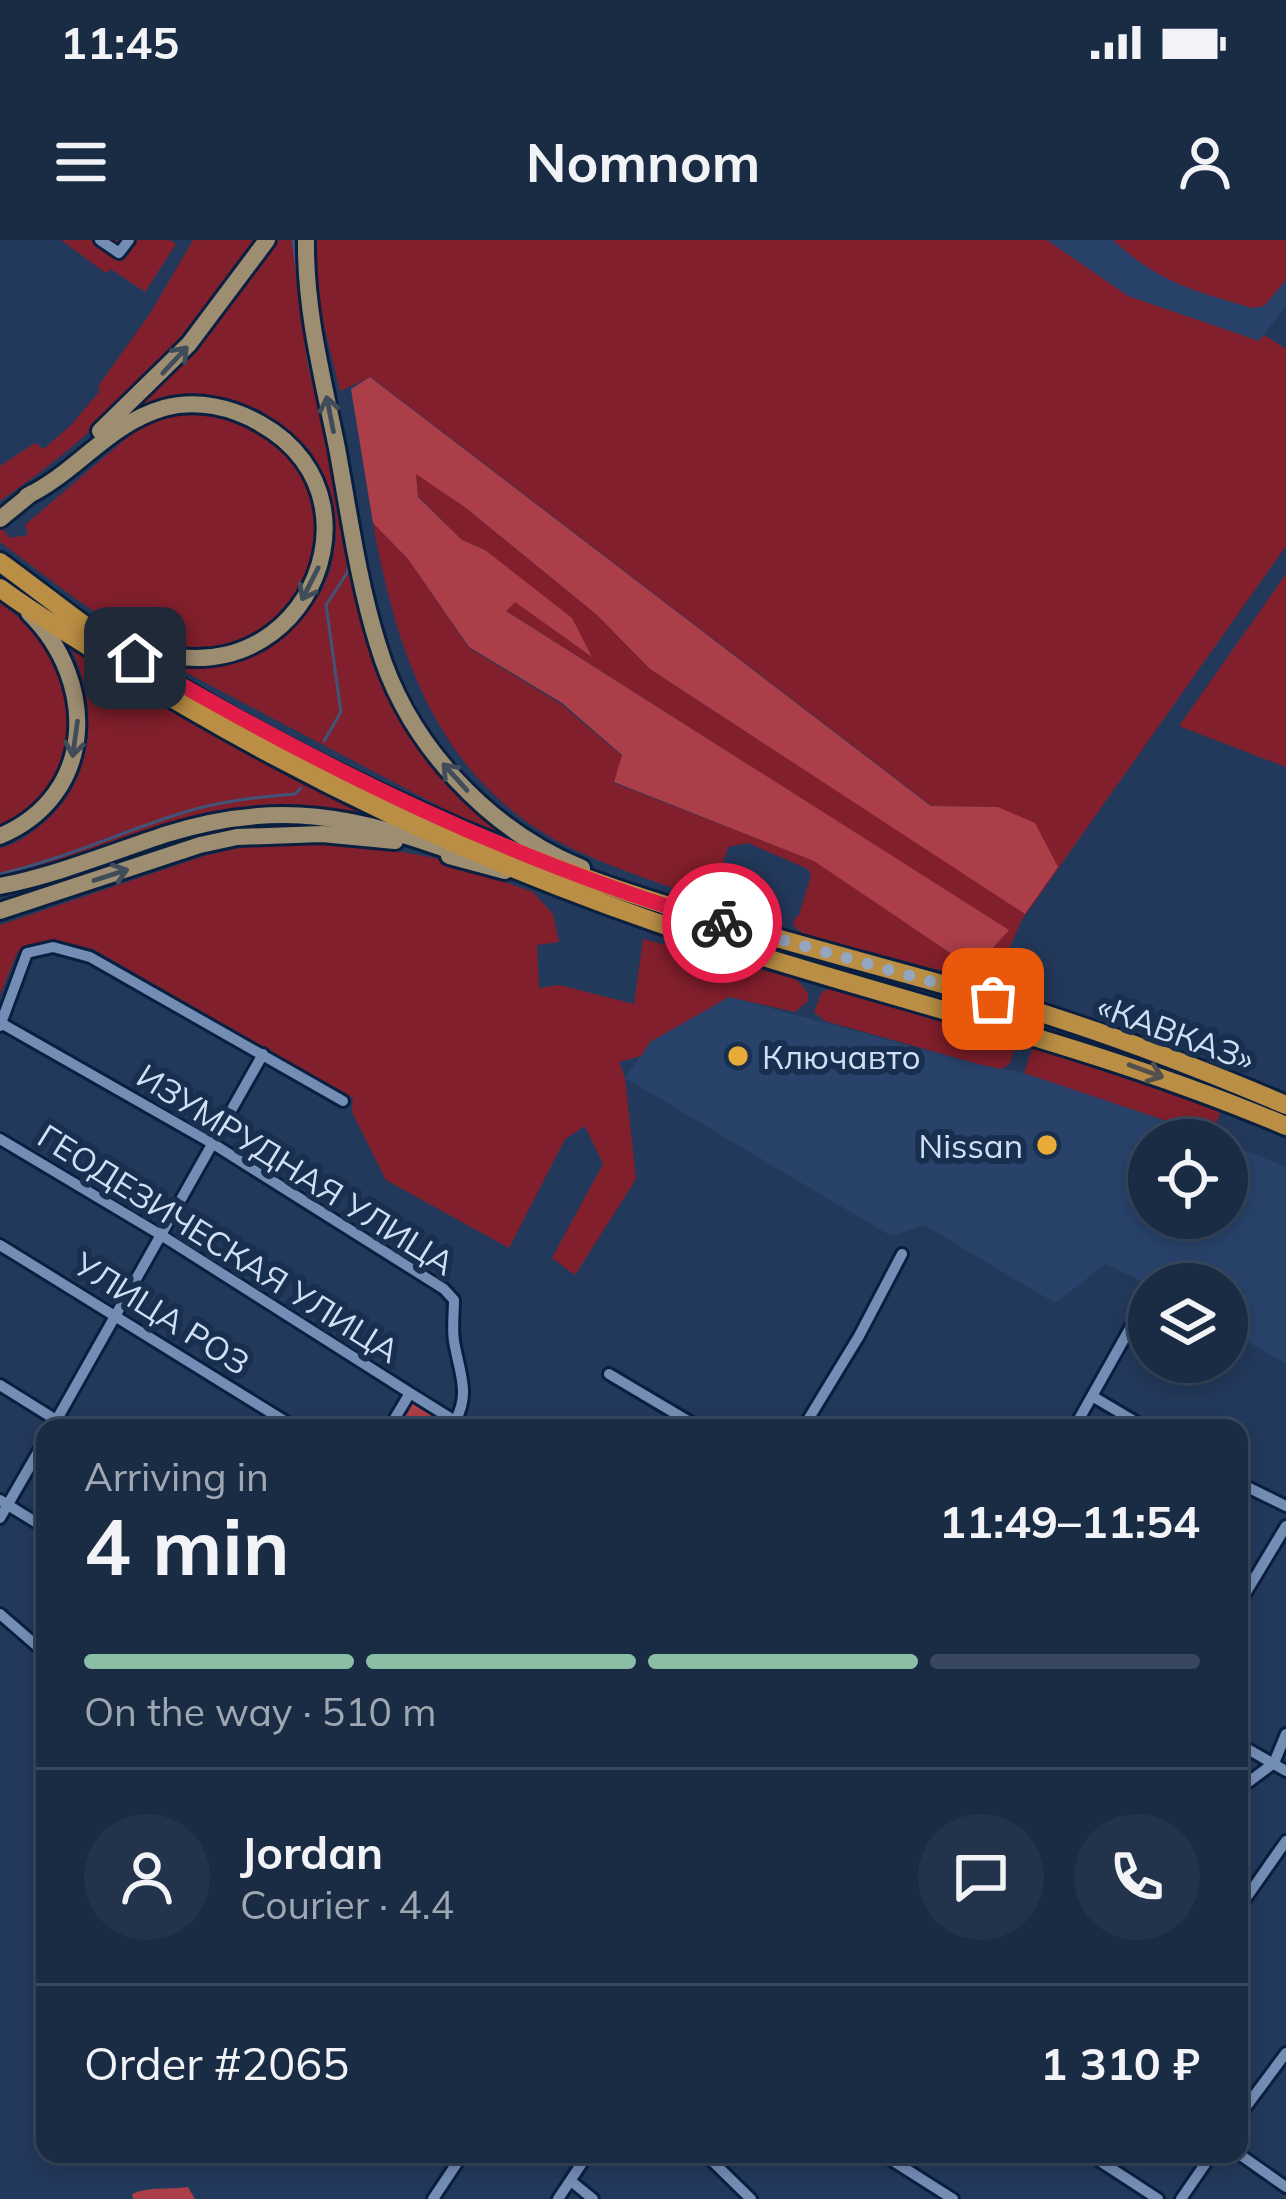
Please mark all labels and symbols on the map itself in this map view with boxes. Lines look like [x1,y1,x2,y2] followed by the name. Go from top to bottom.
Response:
[160,345,188,375] one-way arrow
[318,395,340,434] one-way arrow
[298,566,321,602] one-way arrow
[84,607,186,709] pin
[63,718,86,757] one-way arrow
[441,762,469,792] one-way arrow
[91,862,129,884] one-way arrow
[662,863,782,983] courier
[942,948,1044,1050] pin
[1092,985,1260,1079] street label: «КАВКАЗ»
[762,1036,921,1077] place label: Ключавто
[725,1043,751,1069] marker: Ключавто
[130,1054,462,1284] street label: ИЗУМРУДНАЯ УЛИЦА
[1127,1062,1164,1083] one-way arrow
[31,1115,407,1371] street label: ГЕОДЕЗИЧЕСКАЯ УЛИЦА
[919,1125,1023,1166] place label: Nissan
[1034,1132,1060,1158] marker: Nissan
[66,1242,257,1383] street label: УЛИЦА РОЗ

